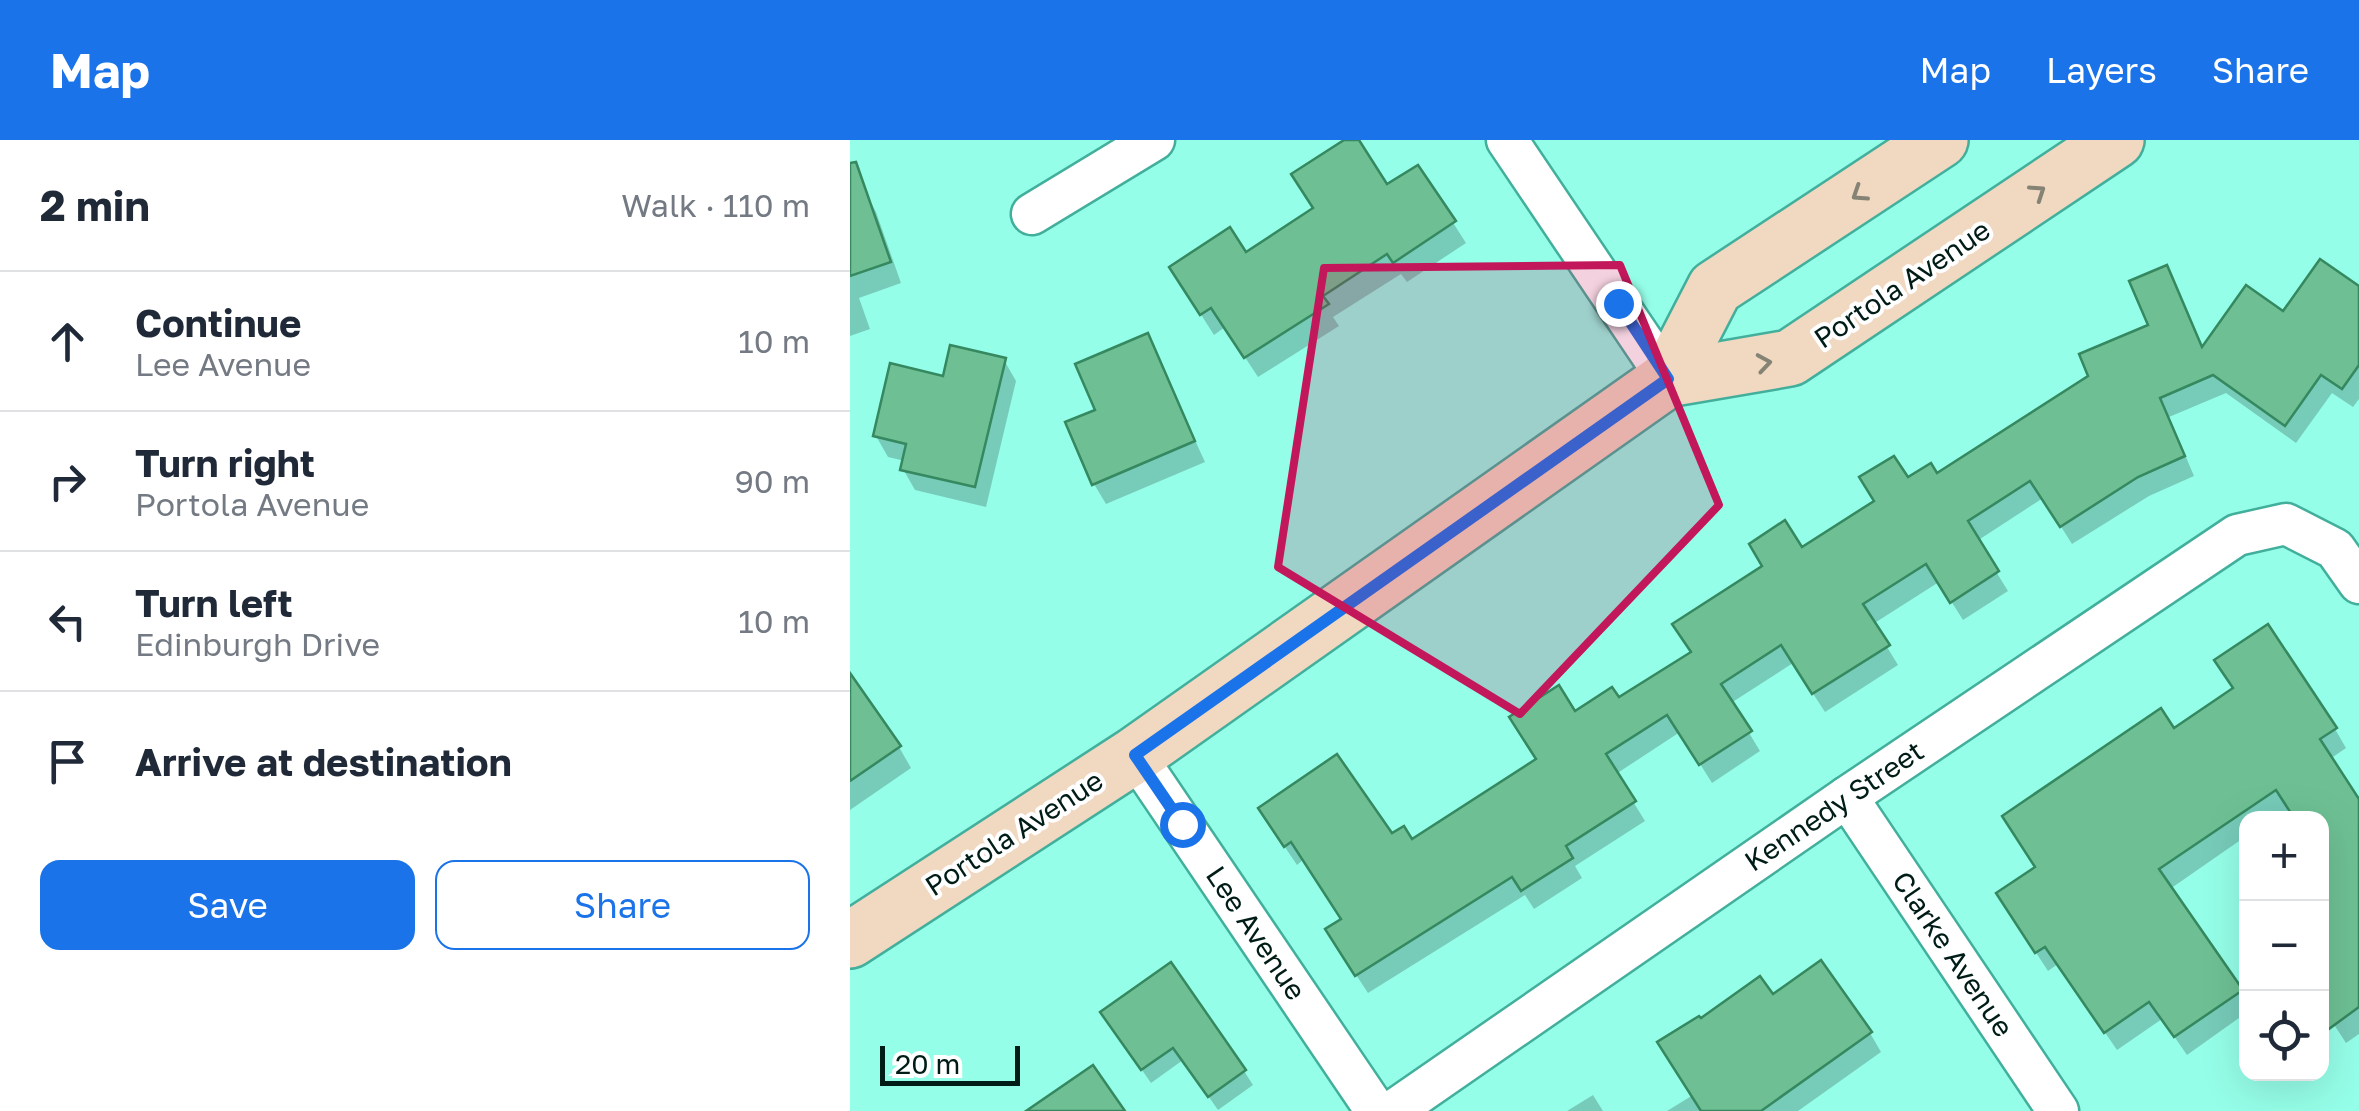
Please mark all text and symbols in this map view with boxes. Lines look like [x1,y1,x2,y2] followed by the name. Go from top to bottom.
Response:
[50,41,150,99] text: Map
[1920,49,1991,91] text: Map
[2046,49,2157,91] text: Layers
[2212,49,2309,91] text: Share
[40,180,150,230] text: 2 min
[1851,181,1869,200] one-way arrow
[621,186,810,224] text: Walk · 110 m
[2028,186,2046,205] one-way arrow
[1808,213,1996,355] street label: Portola Avenue
[1596,281,1642,327] route end
[135,300,301,345] text: Continue
[40,314,95,369] icon: ahead
[738,322,810,360] text: 10 m
[135,345,311,383] text: Lee Avenue
[1756,353,1772,374] one-way arrow
[135,440,315,485] text: Turn right
[40,454,95,509] icon: right
[734,462,810,500] text: 90 m
[135,485,369,523] text: Portola Avenue
[135,580,293,625] text: Turn left
[40,594,95,649] icon: left
[738,602,810,640] text: 10 m
[135,625,380,663] text: Edinburgh Drive
[40,734,95,789] icon: arrive
[1738,734,1929,878] street label: Kennedy Street
[135,739,512,784] text: Arrive at destination
[919,763,1109,902] street label: Portola Avenue
[1160,802,1206,848] route start
[2239,811,2329,1081] map controls
[2239,811,2329,901] button: +
[40,860,415,950] button: Save
[435,860,810,950] button: Share
[1200,860,1313,1006] street label: Lee Avenue
[1886,865,2021,1043] street label: Clarke Avenue
[2239,901,2329,991] button: −
[2239,991,2329,1081] button: locate
[880,1041,1020,1086] scale bar
[895,1047,960,1080] text: 20 m

